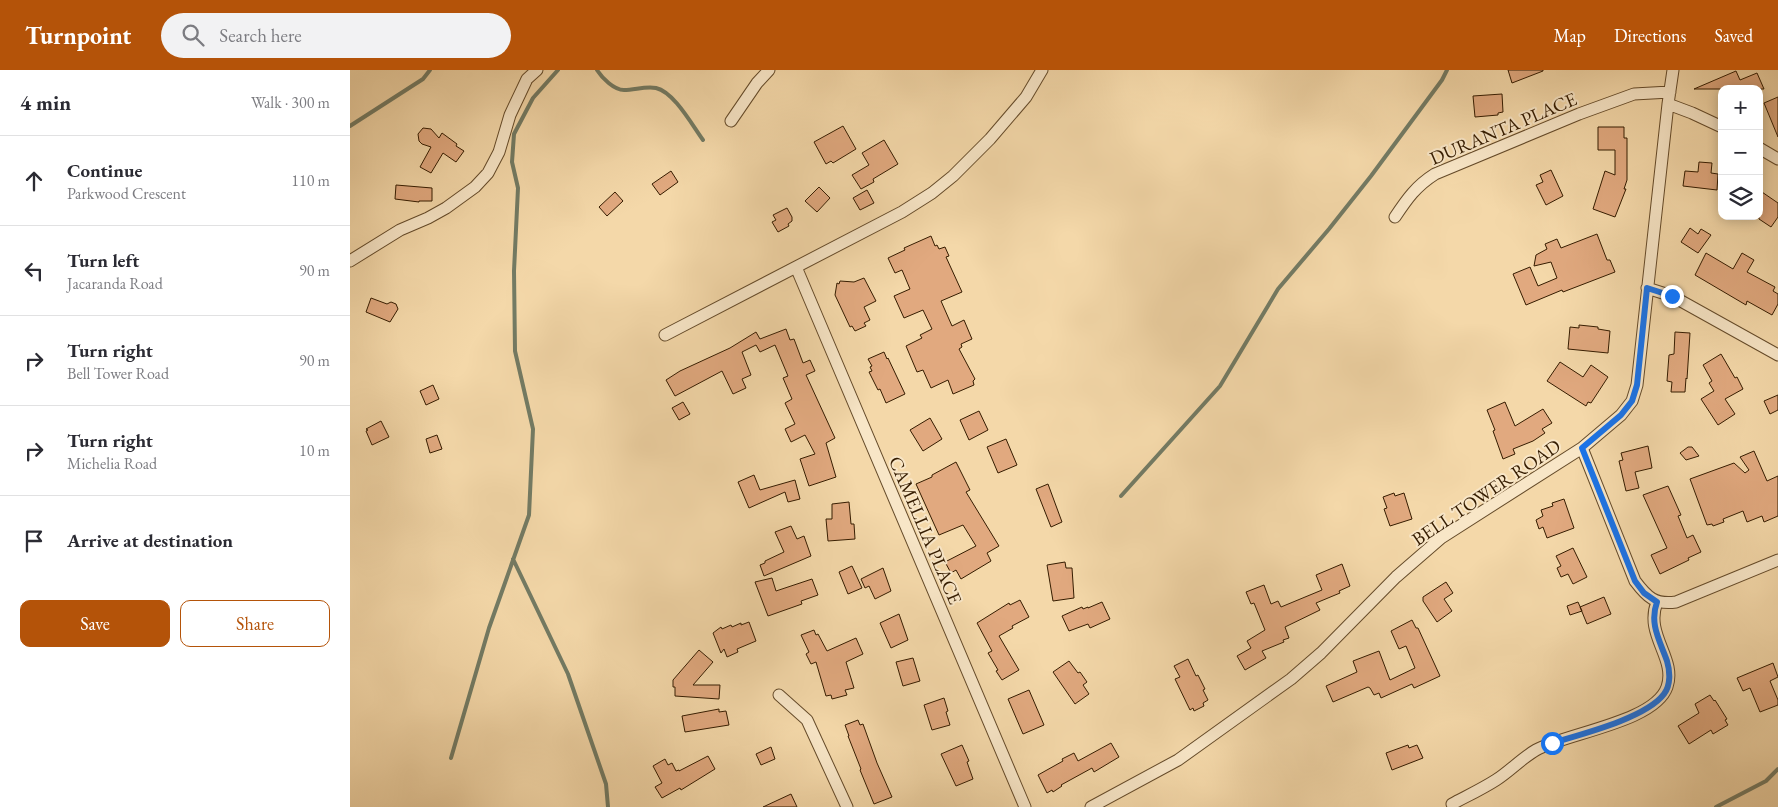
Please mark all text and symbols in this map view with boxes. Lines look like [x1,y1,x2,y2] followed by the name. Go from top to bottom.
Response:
[161,13,511,58] search box
[25,20,131,51] text: Turnpoint
[179,21,207,49] icon: search
[219,23,302,48] text: Search here
[1554,24,1586,47] text: Map
[1614,24,1686,47] text: Directions
[1714,24,1753,47] text: Saved
[1718,85,1763,220] map controls
[1718,85,1763,130] button: +
[1426,86,1581,171] street label: DURANTA PLACE
[20,89,71,116] text: 4 min
[251,92,330,113] text: Walk · 300 m
[1718,130,1763,175] button: −
[67,158,142,183] text: Continue
[20,167,48,195] icon: ahead
[291,170,330,191] text: 110 m
[1718,175,1763,220] button: layers
[67,183,186,204] text: Parkwood Crescent
[67,248,139,273] text: Turn left
[20,257,48,285] icon: left
[299,260,330,281] text: 90 m
[67,273,163,294] text: Jacaranda Road
[1661,285,1684,308] route end
[67,338,153,363] text: Turn right
[20,347,48,375] icon: right
[299,350,330,371] text: 90 m
[67,363,169,384] text: Bell Tower Road
[67,428,153,453] text: Turn right
[1407,433,1566,552] street label: BELL TOWER ROAD
[20,437,48,465] icon: right
[299,440,330,461] text: 10 m
[883,452,968,608] street label: CAMELLIA PLACE
[67,453,157,474] text: Michelia Road
[20,527,48,555] icon: arrive
[67,528,233,553] text: Arrive at destination
[20,600,170,647] button: Save
[180,600,330,647] button: Share
[1541,732,1564,755] route start

